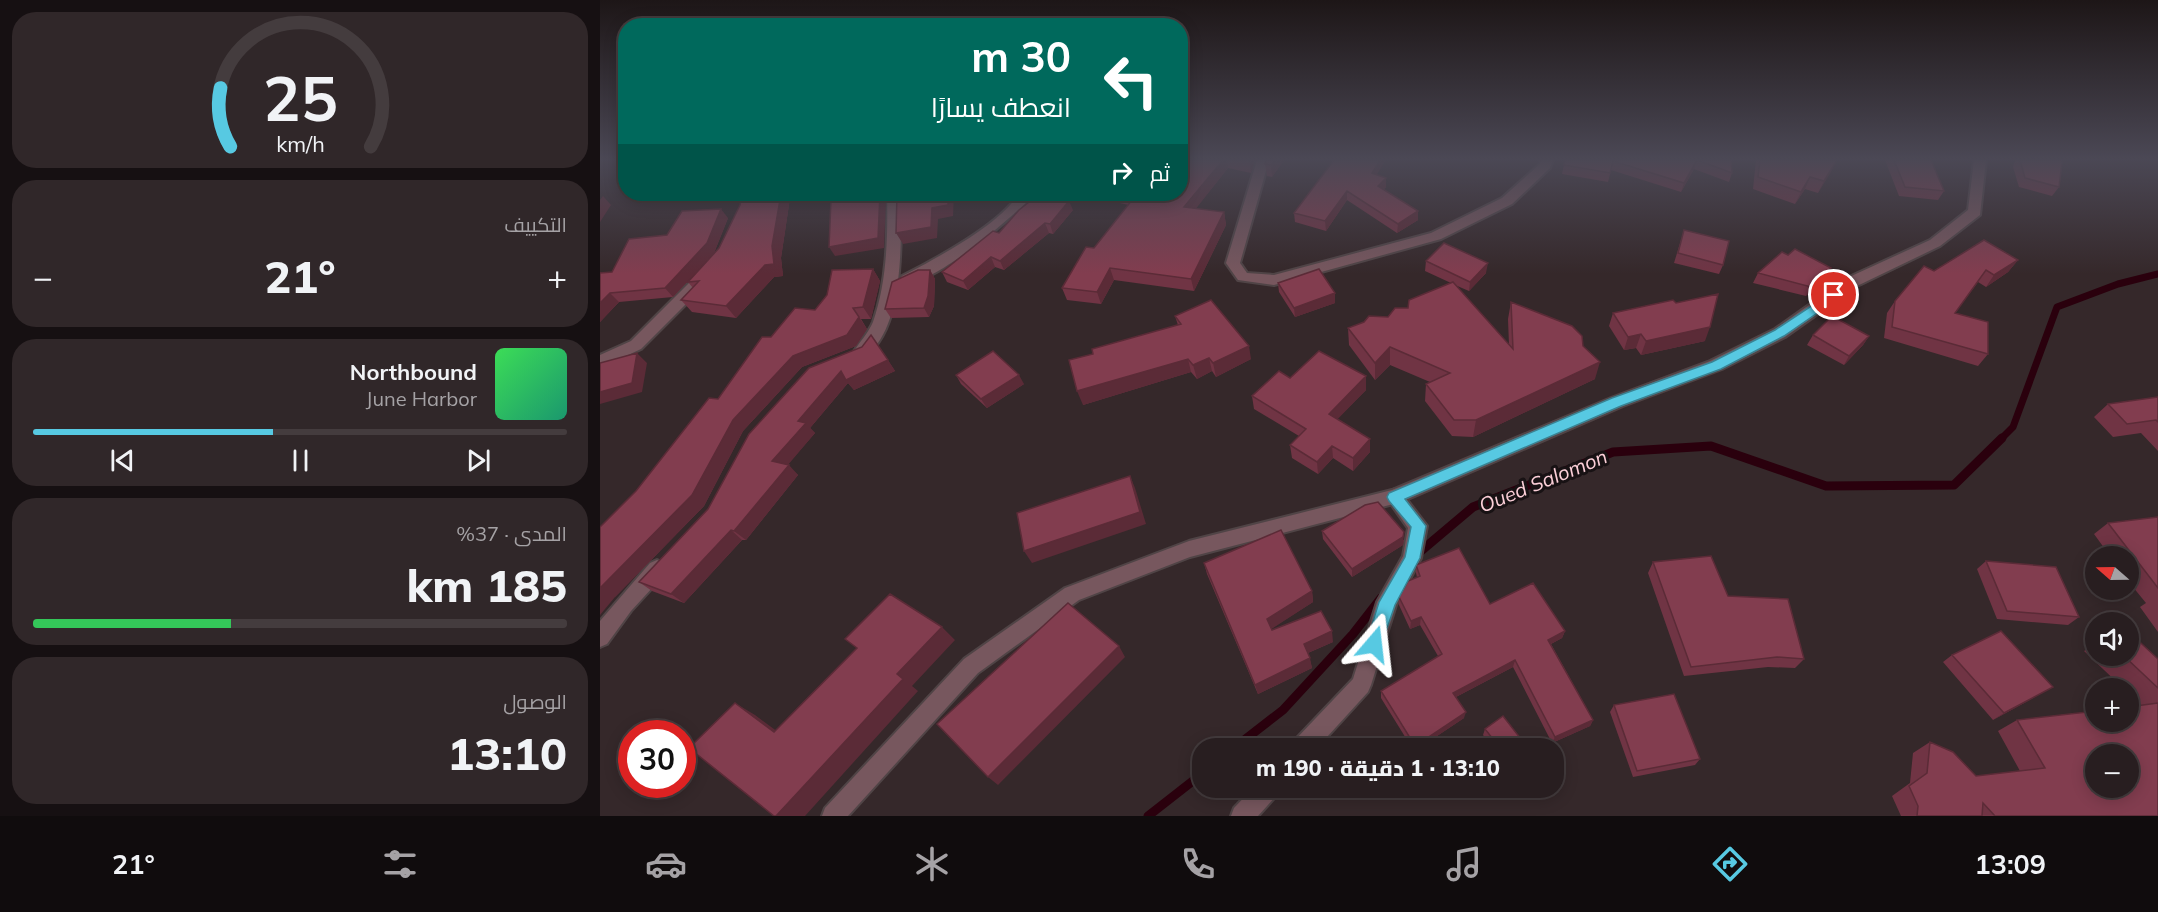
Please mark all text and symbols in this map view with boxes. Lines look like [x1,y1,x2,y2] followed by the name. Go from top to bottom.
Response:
[971,30,1071,83] text: 30 m
[1092,42,1170,120] icon: left
[263,58,337,137] text: 25
[931,90,1071,124] text: انعطف يسارًا
[276,130,324,157] text: km/h
[1105,156,1138,189] icon: right
[1150,159,1170,187] text: ثم
[504,212,567,237] text: التكييف
[264,248,336,304] text: 21°
[33,256,53,297] text: −
[547,256,567,297] text: +
[1808,269,1859,320] pin
[1817,278,1850,311] icon: arrive
[350,358,477,386] text: Northbound
[366,386,477,411] text: June Harbor
[1475,443,1611,518] water label: Oued Salomon
[106,444,139,477] icon: previous
[284,444,317,477] icon: pause
[462,444,495,477] icon: next
[456,521,567,546] text: المدى · 37%
[2085,546,2139,600] north arrow
[2085,546,2139,798] map controls
[406,557,567,613] text: 185 km
[1342,612,1406,676] position arrow
[2085,612,2139,666] button: sound
[2085,678,2139,732] button: +
[503,689,567,714] text: الوصول
[618,720,696,798] speed limit sign: 30
[447,725,567,781] text: 13:10
[2085,744,2139,798] button: −
[1256,754,1500,782] text: 13:10 · 1 دقيقة · 190 m
[379,843,421,885] icon: filters
[645,843,687,885] icon: car
[911,843,953,885] icon: climate
[1177,843,1219,885] icon: phone
[1443,843,1485,885] icon: music
[1709,843,1751,885] icon: directions
[112,847,155,881] text: 21°
[1975,847,2046,881] text: 13:09

